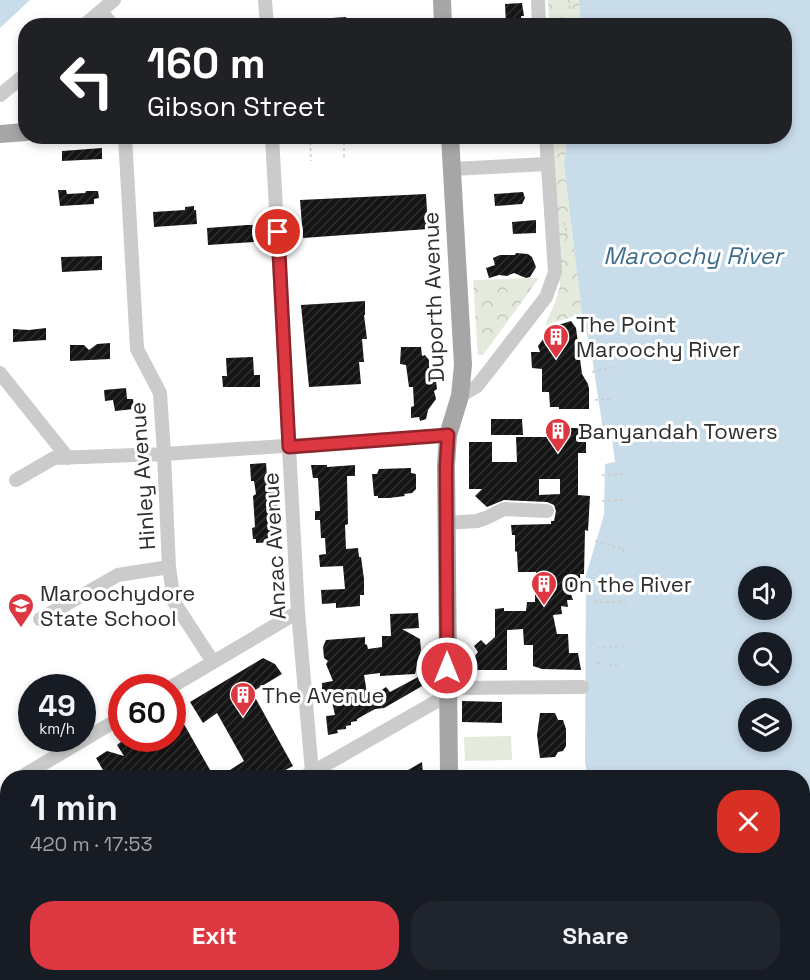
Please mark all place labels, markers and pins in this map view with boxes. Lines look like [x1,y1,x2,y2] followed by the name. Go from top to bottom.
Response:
[252,206,303,257] pin
[576,310,740,363] place label: The Point Maroochy River
[541,322,571,360] building icon: The Point Maroochy River
[543,416,573,454] building icon: Banyandah Towers
[578,417,778,445] place label: Banyandah Towers
[529,569,559,607] building icon: On the River
[564,570,692,598] place label: On the River
[40,579,195,632] place label: Maroochydore State School
[6,591,36,629] school or university icon: Maroochydore State School
[228,680,258,718] building icon: The Avenue
[262,681,385,709] place label: The Avenue

